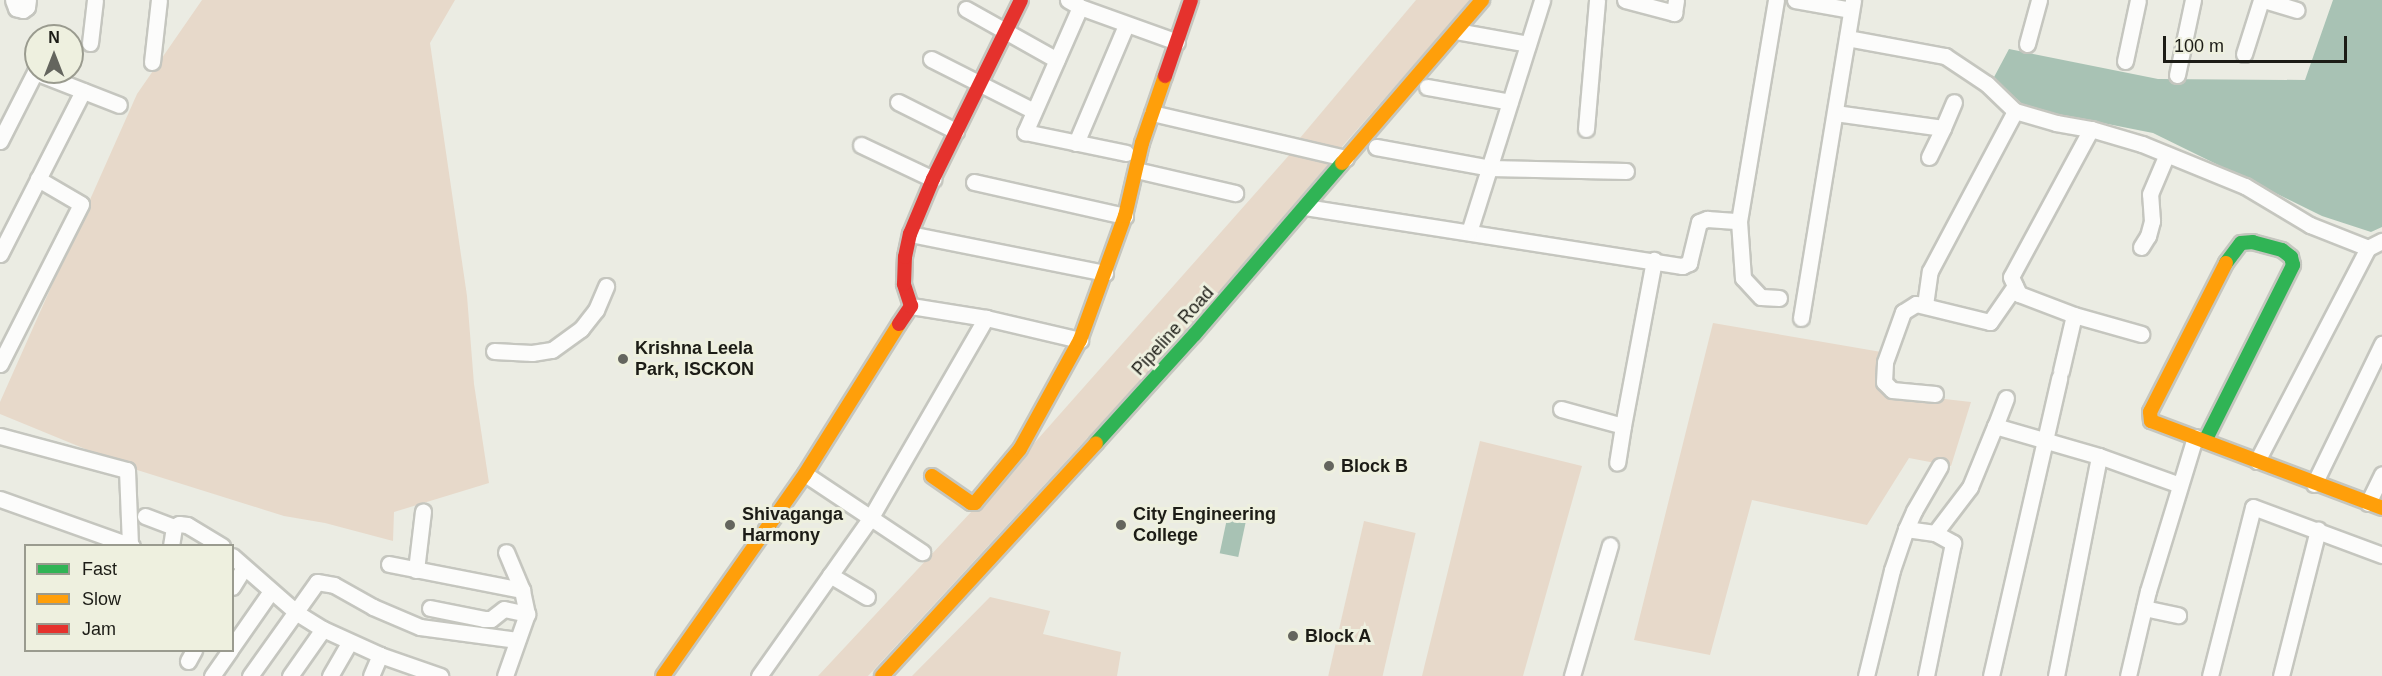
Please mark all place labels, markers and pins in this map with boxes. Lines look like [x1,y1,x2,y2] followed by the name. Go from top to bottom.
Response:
[635,338,754,380] place label: Krishna Leela Park, ISCKON
[616,352,630,366] marker: Krishna Leela Park, ISCKON
[1341,455,1408,477] place label: Block B
[1322,459,1336,473] marker: Block B
[742,504,843,546] place label: Shivaganga Harmony
[1133,504,1276,546] place label: City Engineering College
[723,518,737,532] marker: Shivaganga Harmony
[1114,518,1128,532] marker: City Engineering College
[1305,625,1372,647] place label: Block A
[1286,629,1300,643] marker: Block A

